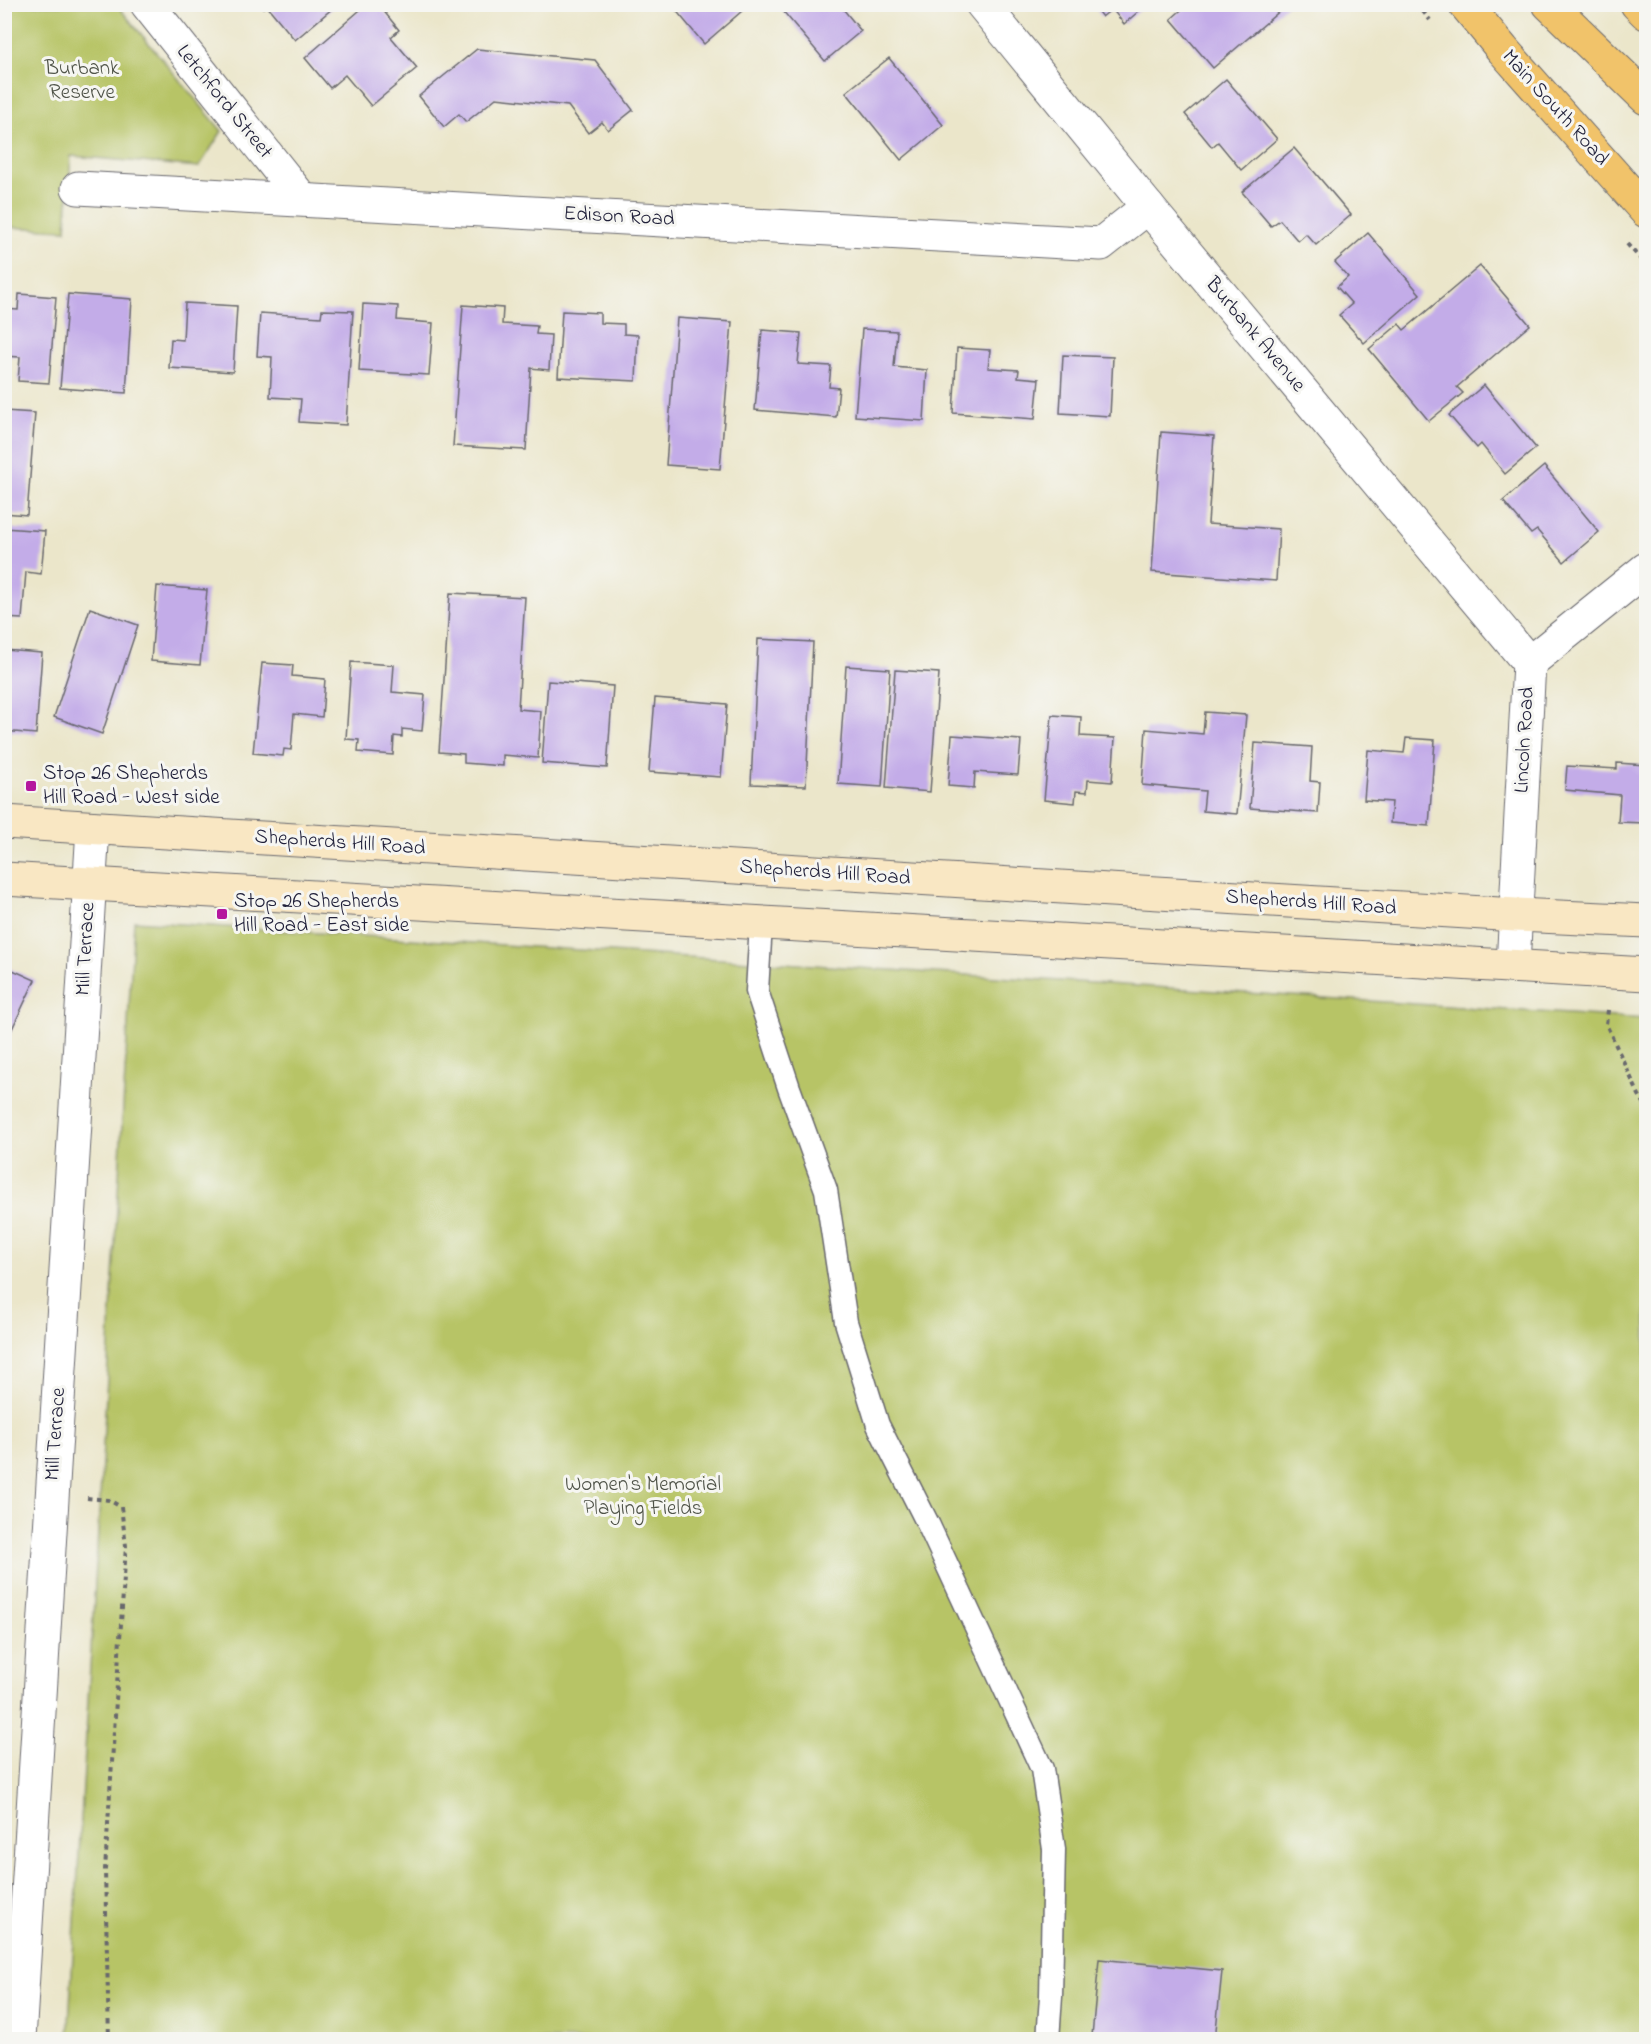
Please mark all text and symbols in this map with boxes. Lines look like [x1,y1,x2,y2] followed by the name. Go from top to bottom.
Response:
[168,38,280,166] street label: Letchford Street
[1494,43,1616,173] street label: Main South Road
[44,54,120,108] park label: Burbank Reserve
[563,199,675,235] street label: Edison Road
[1197,270,1313,400] street label: Burbank Avenue
[1507,686,1543,794] street label: Lincoln Road
[43,759,220,813] place label: Stop 26 Shepherds Hill Road - West side
[24,779,38,793] marker: Stop 26 Shepherds Hill Road - West side
[254,822,427,864] street label: Shepherds Hill Road
[739,852,912,894] street label: Shepherds Hill Road
[1225,882,1398,924] street label: Shepherds Hill Road
[234,887,410,941] place label: Stop 26 Shepherds Hill Road - East side
[69,901,103,996] street label: Mill Terrace
[215,907,229,921] marker: Stop 26 Shepherds Hill Road - East side
[38,1386,74,1482] street label: Mill Terrace
[565,1470,721,1526] park label: Women's Memorial Playing Fields

